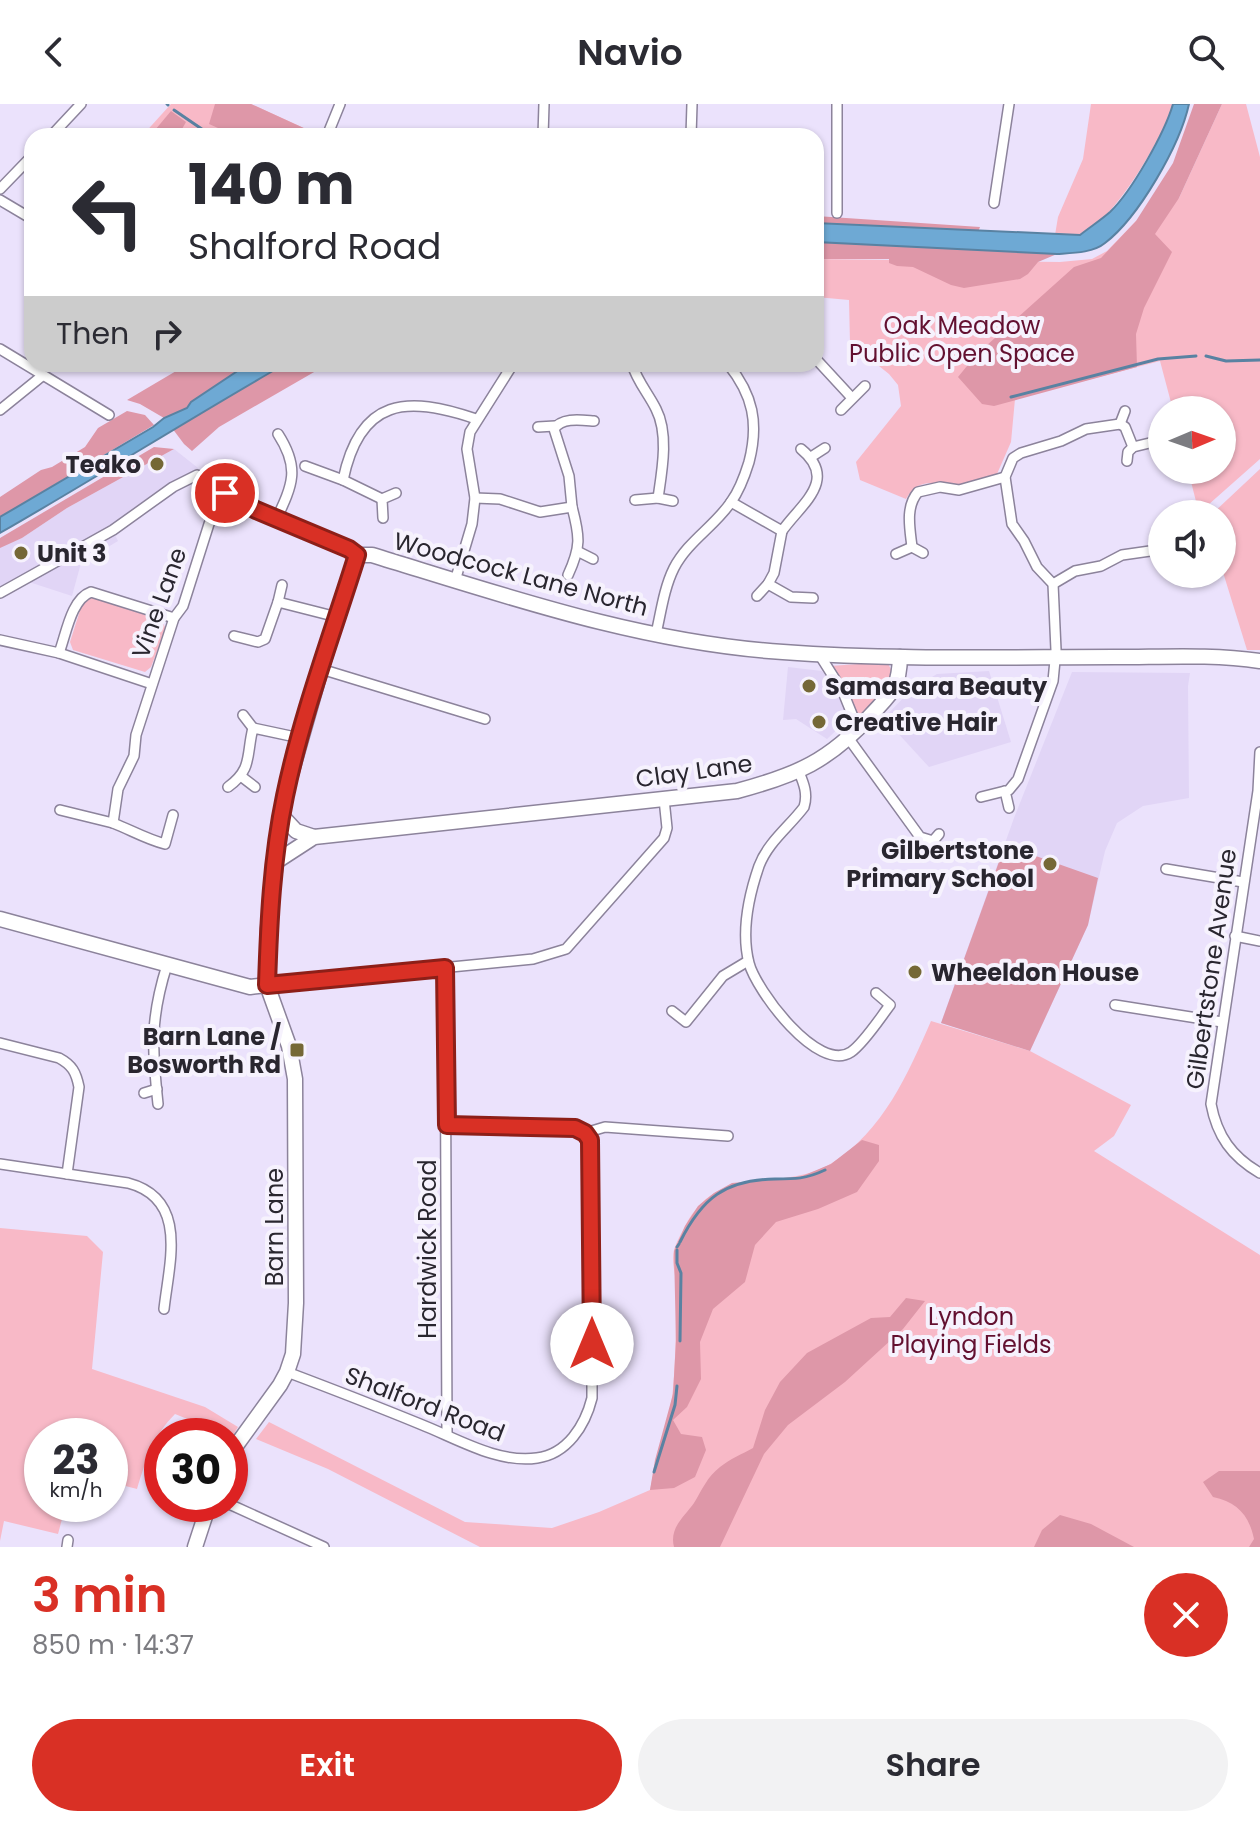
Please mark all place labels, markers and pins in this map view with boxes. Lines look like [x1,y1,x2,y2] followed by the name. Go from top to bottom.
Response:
[66,448,141,481] place label: Teako
[148,455,166,473] marker: Teako
[191,459,259,527] pin
[37,537,107,570] place label: Unit 3
[12,544,30,562] marker: Unit 3
[825,670,1048,703] place label: Samasara Beauty
[800,677,818,695] marker: Samasara Beauty
[835,706,998,739] place label: Creative Hair
[810,713,828,731] marker: Creative Hair
[846,834,1034,895] place label: Gilbertstone Primary School
[1041,855,1059,873] marker: Gilbertstone Primary School
[931,956,1139,989] place label: Wheeldon House
[906,963,924,981] marker: Wheeldon House
[127,1020,281,1081] place label: Barn Lane / Bosworth Rd
[288,1041,306,1059] marker: Barn Lane / Bosworth Rd

